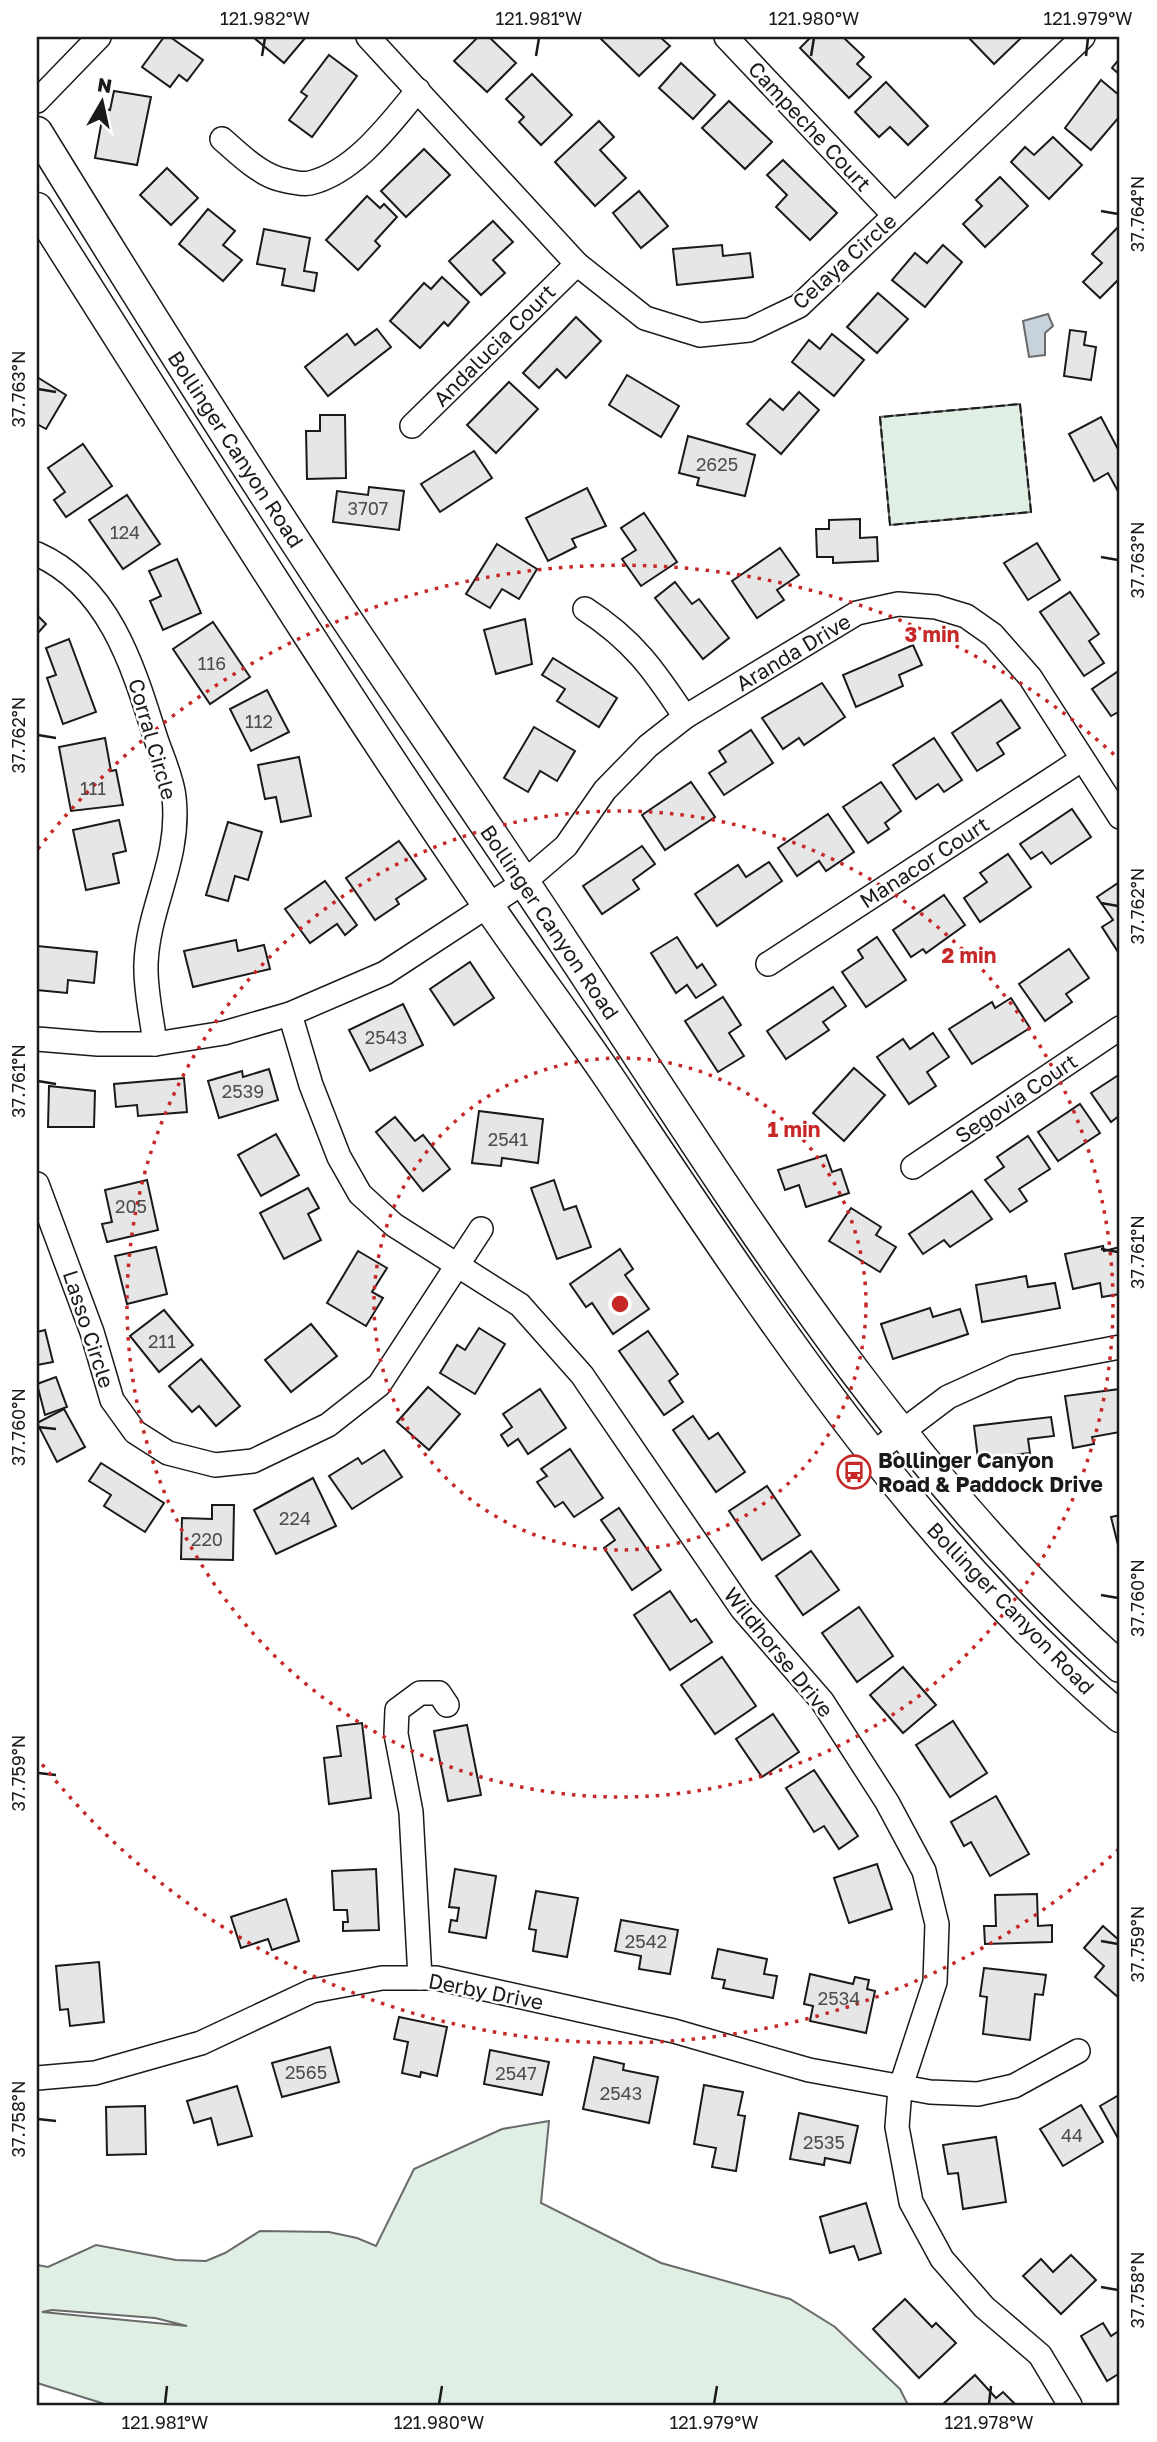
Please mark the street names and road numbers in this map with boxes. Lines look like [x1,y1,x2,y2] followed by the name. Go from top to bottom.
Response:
[743,56,877,196] street label: Campeche Court
[787,208,901,314] street label: Celaya Circle
[428,279,560,411] street label: Andalucia Court
[163,346,309,552] street label: Bollinger Canyon Road
[731,608,855,696] street label: Aranda Drive
[123,675,183,803] street label: Corral Circle
[855,811,993,913] street label: Manacor Court
[475,820,625,1024] street label: Bollinger Canyon Road
[950,1048,1082,1148] street label: Segovia Court
[58,1267,120,1391] street label: Lasso Circle
[922,1516,1100,1700] street label: Bollinger Canyon Road
[719,1582,839,1722] street label: Wildhorse Drive
[426,1967,546,2015] street label: Derby Drive

